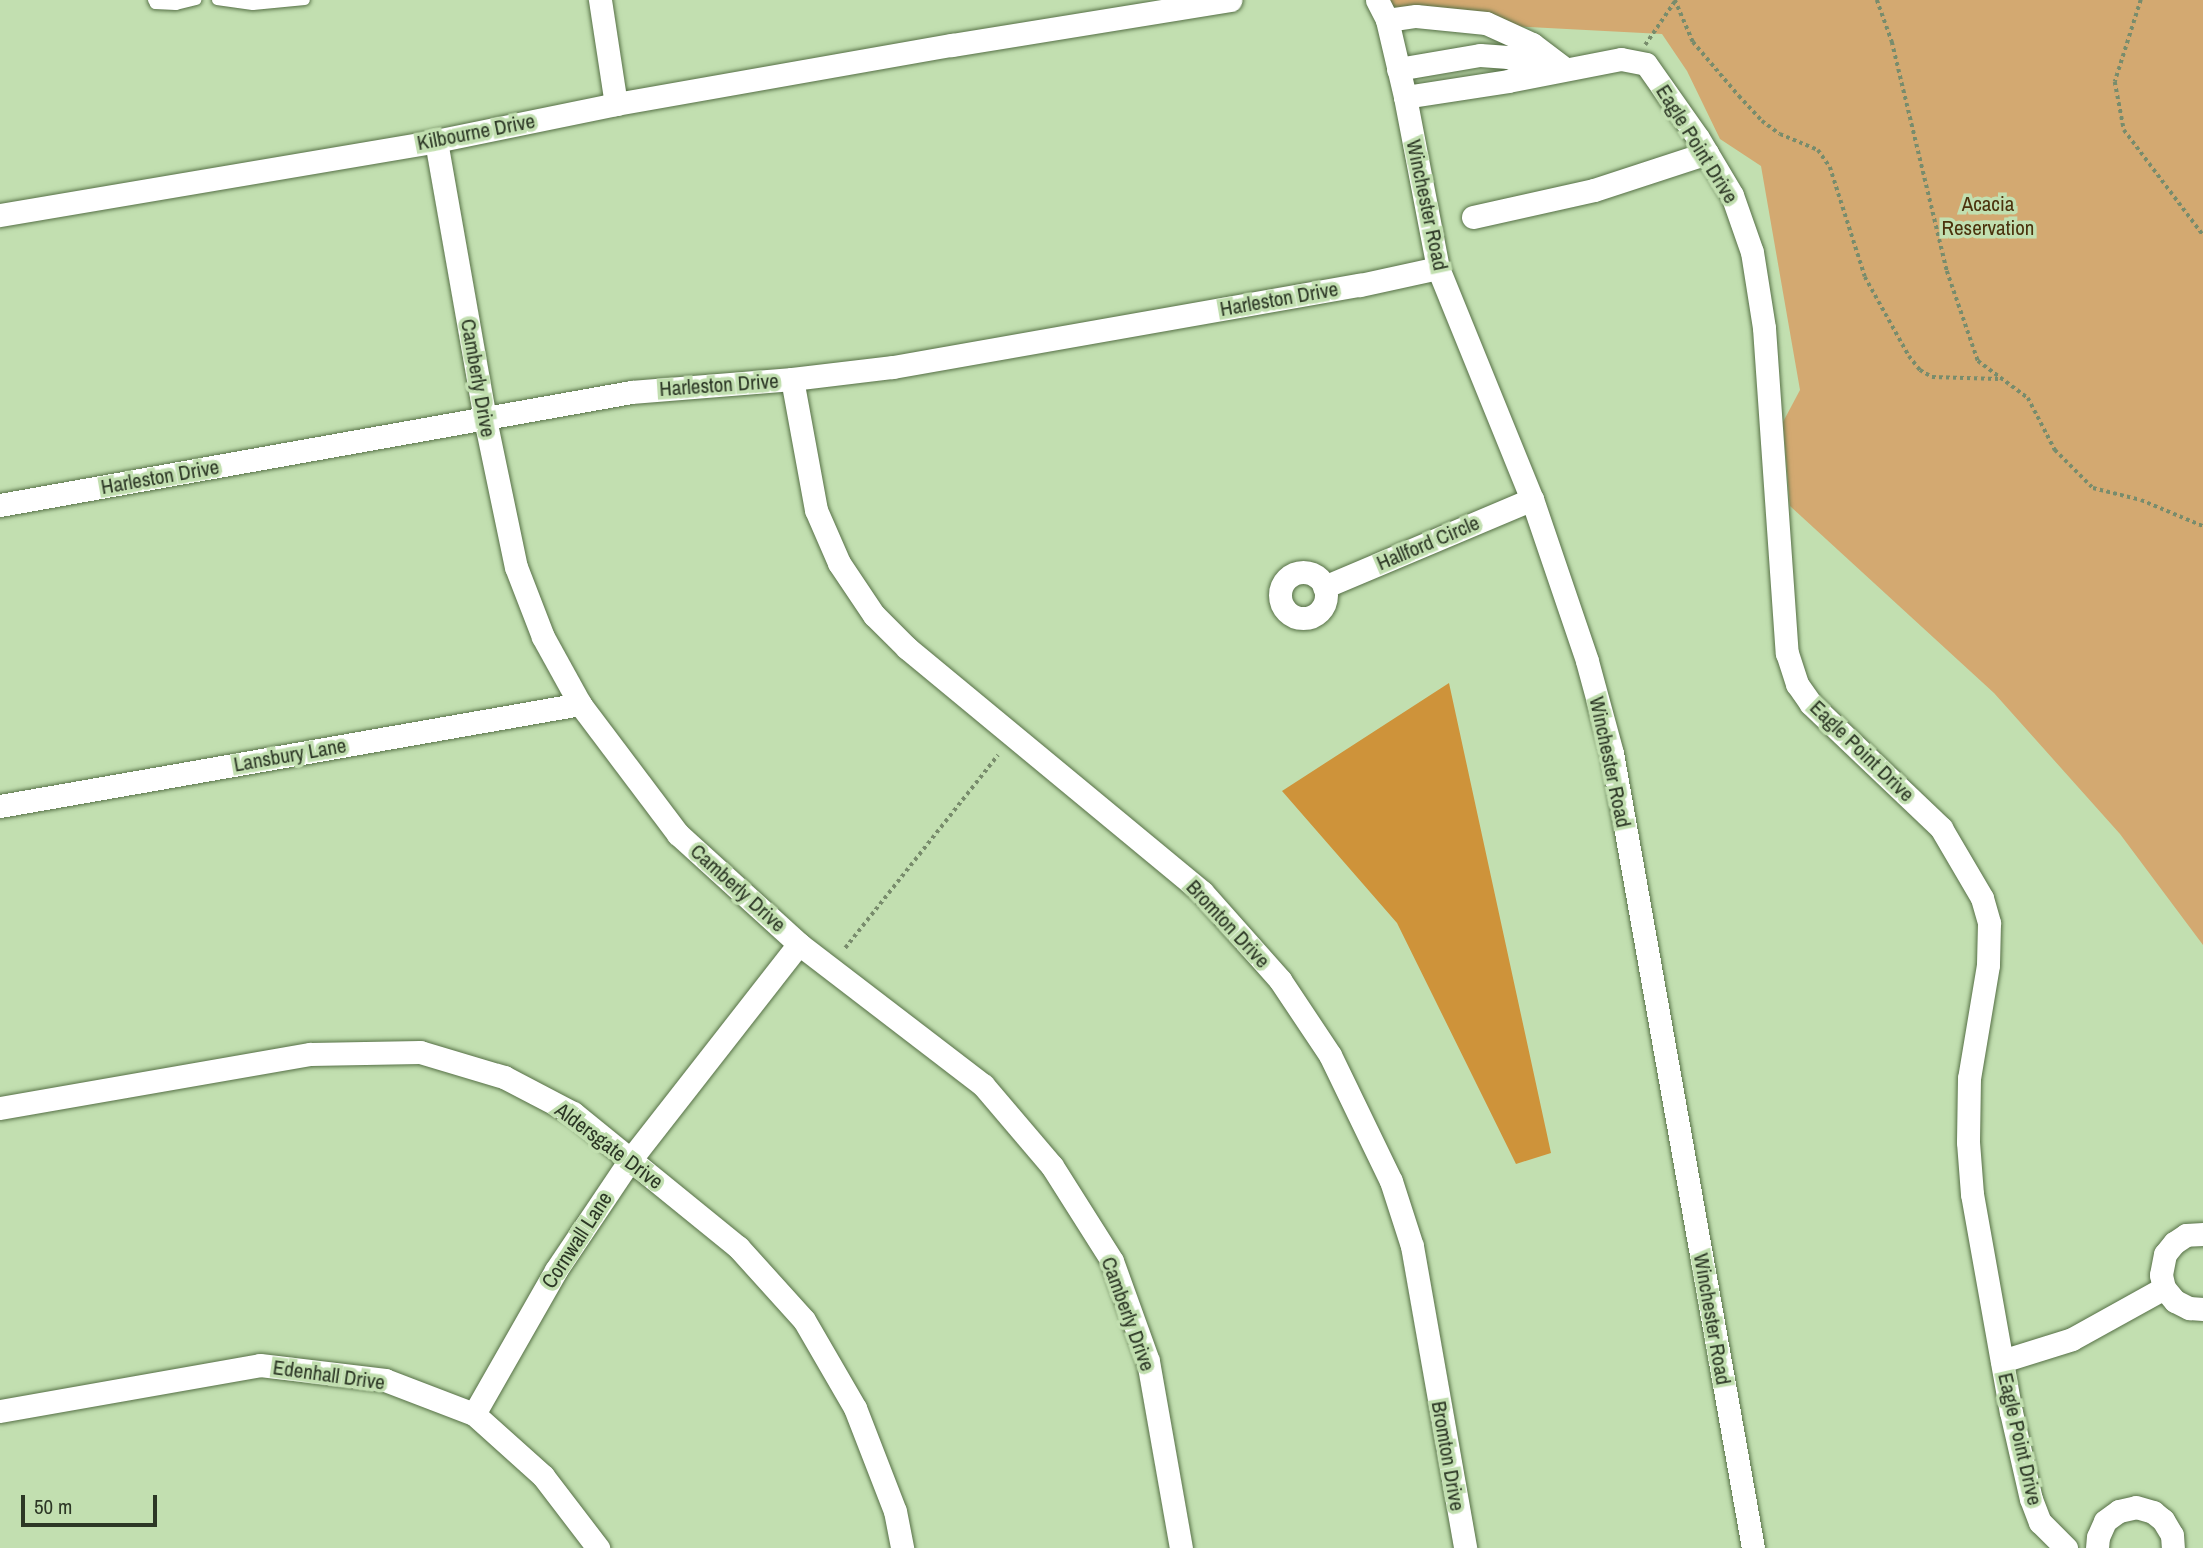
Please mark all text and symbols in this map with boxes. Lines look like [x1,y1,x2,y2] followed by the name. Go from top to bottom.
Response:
[1651,80,1743,208] street label: Eagle Point Drive
[415,108,537,156] street label: Kilbourne Drive
[1401,137,1453,273] street label: Winchester Road
[1942,191,2034,241] park label: Acacia Reservation
[1218,276,1340,322] street label: Harleston Drive
[455,317,501,439] street label: Camberly Drive
[658,368,780,402] street label: Harleston Drive
[99,454,221,500] street label: Harleston Drive
[1373,510,1483,576] street label: Hallford Circle
[1584,694,1636,830] street label: Winchester Road
[1805,695,1919,807] street label: Eagle Point Drive
[232,733,348,777] street label: Lansbury Lane
[685,839,791,937] street label: Camberly Drive
[1181,875,1275,973] street label: Bromton Drive
[550,1097,668,1195] street label: Aldersgate Drive
[536,1187,618,1293] street label: Cornwall Lane
[1688,1251,1736,1387] street label: Winchester Road
[1096,1253,1160,1375] street label: Camberly Drive
[271,1355,387,1395] street label: Edenhall Drive
[1993,1370,2047,1508] street label: Eagle Point Drive
[1426,1399,1470,1513] street label: Bromton Drive
[24,1482,161,1526] scale bar
[34,1492,72,1521] text: 50 m

